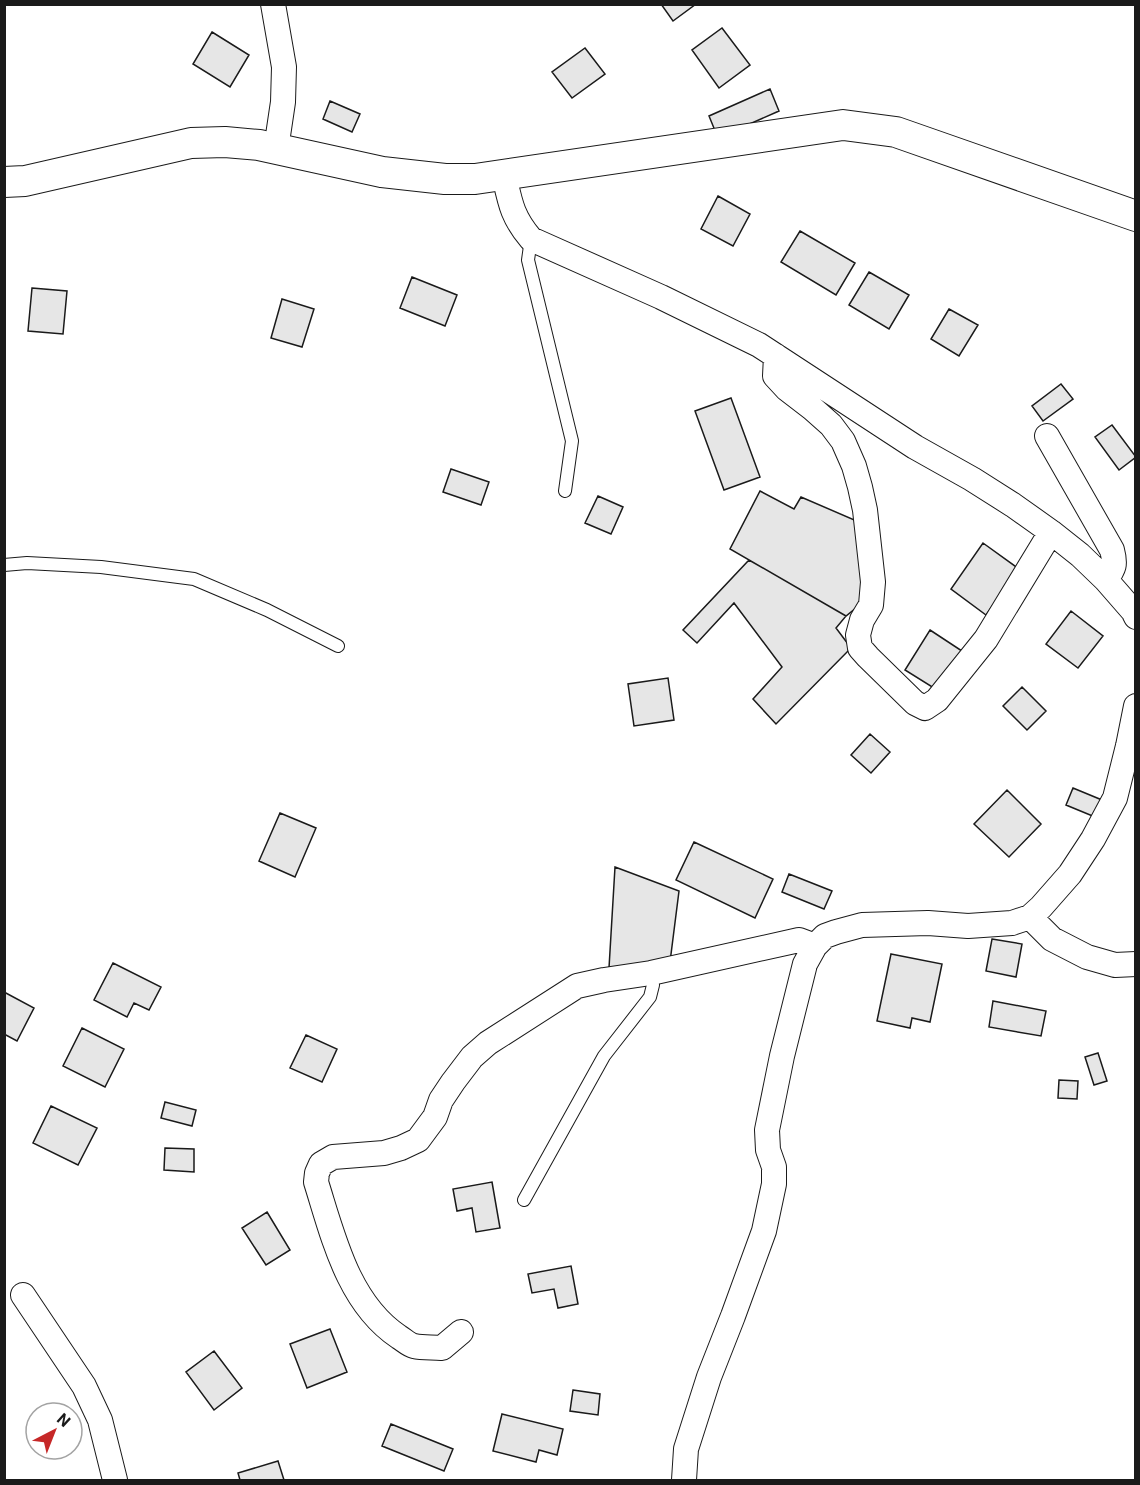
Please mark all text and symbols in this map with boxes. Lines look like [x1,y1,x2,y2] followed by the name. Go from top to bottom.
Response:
[24,1401,84,1461] north arrow
[53,1409,74,1431] text: N

